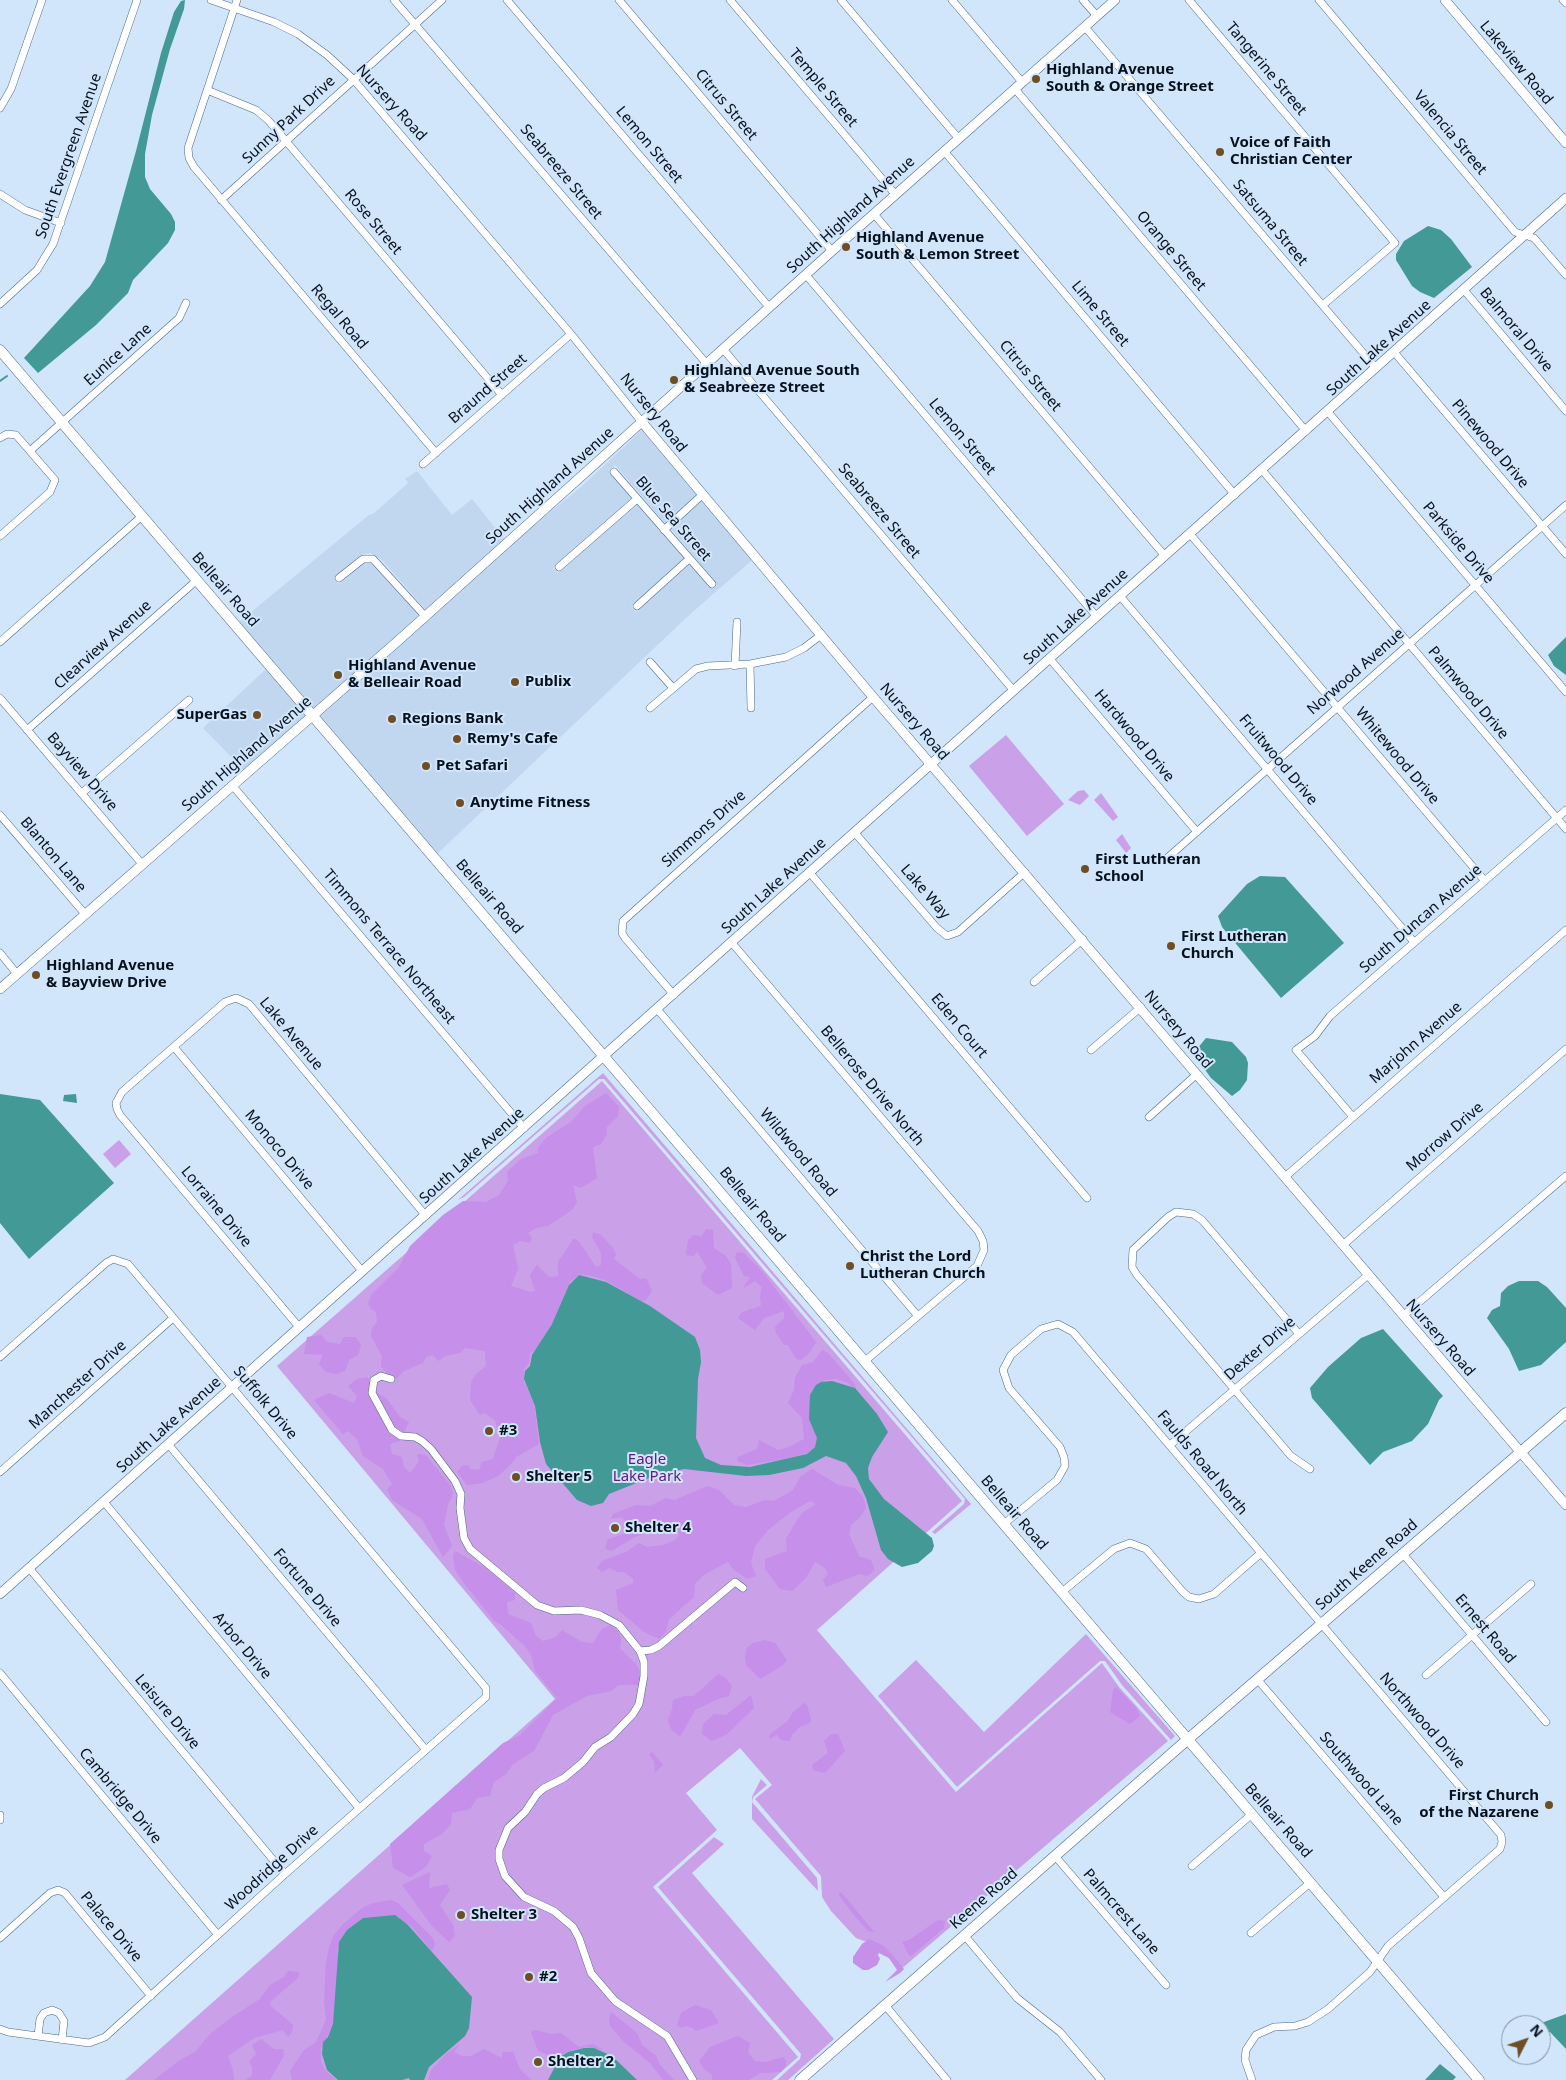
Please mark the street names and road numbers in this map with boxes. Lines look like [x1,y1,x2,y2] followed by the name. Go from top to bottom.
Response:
[1476,17,1556,109] street label: Lakeview Road
[1222,19,1310,119] street label: Tangerine Street
[785,45,861,131] street label: Temple Street
[352,61,430,145] street label: Nursery Road
[691,66,761,144] street label: Citrus Street
[32,71,106,241] street label: South Evergreen Avenue
[239,72,339,168] street label: Sunny Park Drive
[1410,87,1490,179] street label: Valencia Street
[612,103,686,187] street label: Lemon Street
[516,121,606,223] street label: Seabreeze Street
[783,153,919,277] street label: South Highland Avenue
[1229,176,1311,270] street label: Satsuma Street
[340,186,406,258] street label: Rose Street
[1132,207,1210,295] street label: Orange Street
[1067,278,1133,350] street label: Lime Street
[307,281,371,353] street label: Regal Road
[1476,284,1556,376] street label: Balmoral Drive
[1323,296,1435,400] street label: South Lake Avenue
[81,320,155,390] street label: Eunice Lane
[995,337,1065,415] street label: Citrus Street
[445,350,531,428] street label: Braund Street
[616,370,690,456] street label: Nursery Road
[925,395,999,479] street label: Lemon Street
[1448,396,1532,492] street label: Pinewood Drive
[482,424,618,548] street label: South Highland Avenue
[834,460,924,562] street label: Seabreeze Street
[631,473,715,565] street label: Blue Sea Street
[1419,498,1497,588] street label: Parkside Drive
[188,549,262,631] street label: Belleair Road
[1020,565,1132,669] street label: South Lake Avenue
[51,597,155,693] street label: Clearview Avenue
[1304,625,1408,719] street label: Norwood Avenue
[1424,643,1512,743] street label: Palmwood Drive
[876,680,952,764] street label: Nursery Road
[1090,686,1178,786] street label: Hardwood Drive
[178,693,316,815] street label: South Highland Avenue
[1351,704,1443,808] street label: Whitewood Drive
[1235,711,1321,809] street label: Fruitwood Drive
[43,729,121,815] street label: Bayview Drive
[658,787,750,871] street label: Simmons Drive
[16,814,90,896] street label: Blanton Lane
[718,834,830,938] street label: South Lake Avenue
[452,856,526,938] street label: Belleair Road
[896,861,954,923] street label: Lake Way
[1356,861,1486,977] street label: South Duncan Avenue
[319,866,459,1028] street label: Timmons Terrace Northeast
[1140,987,1216,1073] street label: Nursery Road
[927,990,991,1062] street label: Eden Court
[255,994,327,1074] street label: Lake Avenue
[1366,998,1466,1088] street label: Marjohn Avenue
[816,1022,928,1150] street label: Bellerose Drive North
[1403,1099,1487,1175] street label: Morrow Drive
[416,1104,528,1208] street label: South Lake Avenue
[756,1105,840,1201] street label: Wildwood Road
[241,1107,317,1193] street label: Monoco Drive
[177,1163,255,1251] street label: Lorraine Drive
[715,1164,789,1246] street label: Belleair Road
[1402,1296,1478,1380] street label: Nursery Road
[1221,1313,1299,1385] street label: Dexter Drive
[26,1337,130,1433] street label: Manchester Drive
[229,1363,301,1443] street label: Suffolk Drive
[113,1373,225,1477] street label: South Lake Avenue
[1153,1407,1251,1519] street label: Faulds Road North
[977,1472,1051,1554] street label: Belleair Road
[1312,1516,1422,1614] street label: South Keene Road
[269,1545,345,1631] street label: Fortune Drive
[1451,1591,1519,1667] street label: Ernest Road
[209,1609,275,1683] street label: Arbor Drive
[1375,1669,1469,1773] street label: Northwood Drive
[131,1671,203,1753] street label: Leisure Drive
[1315,1728,1407,1830] street label: Southwood Lane
[75,1745,165,1847] street label: Cambridge Drive
[1241,1780,1315,1862] street label: Belleair Road
[222,1822,322,1914] street label: Woodridge Drive
[946,1865,1022,1933] street label: Keene Road
[1079,1866,1163,1958] street label: Palmcrest Lane
[76,1888,146,1966] street label: Palace Drive

